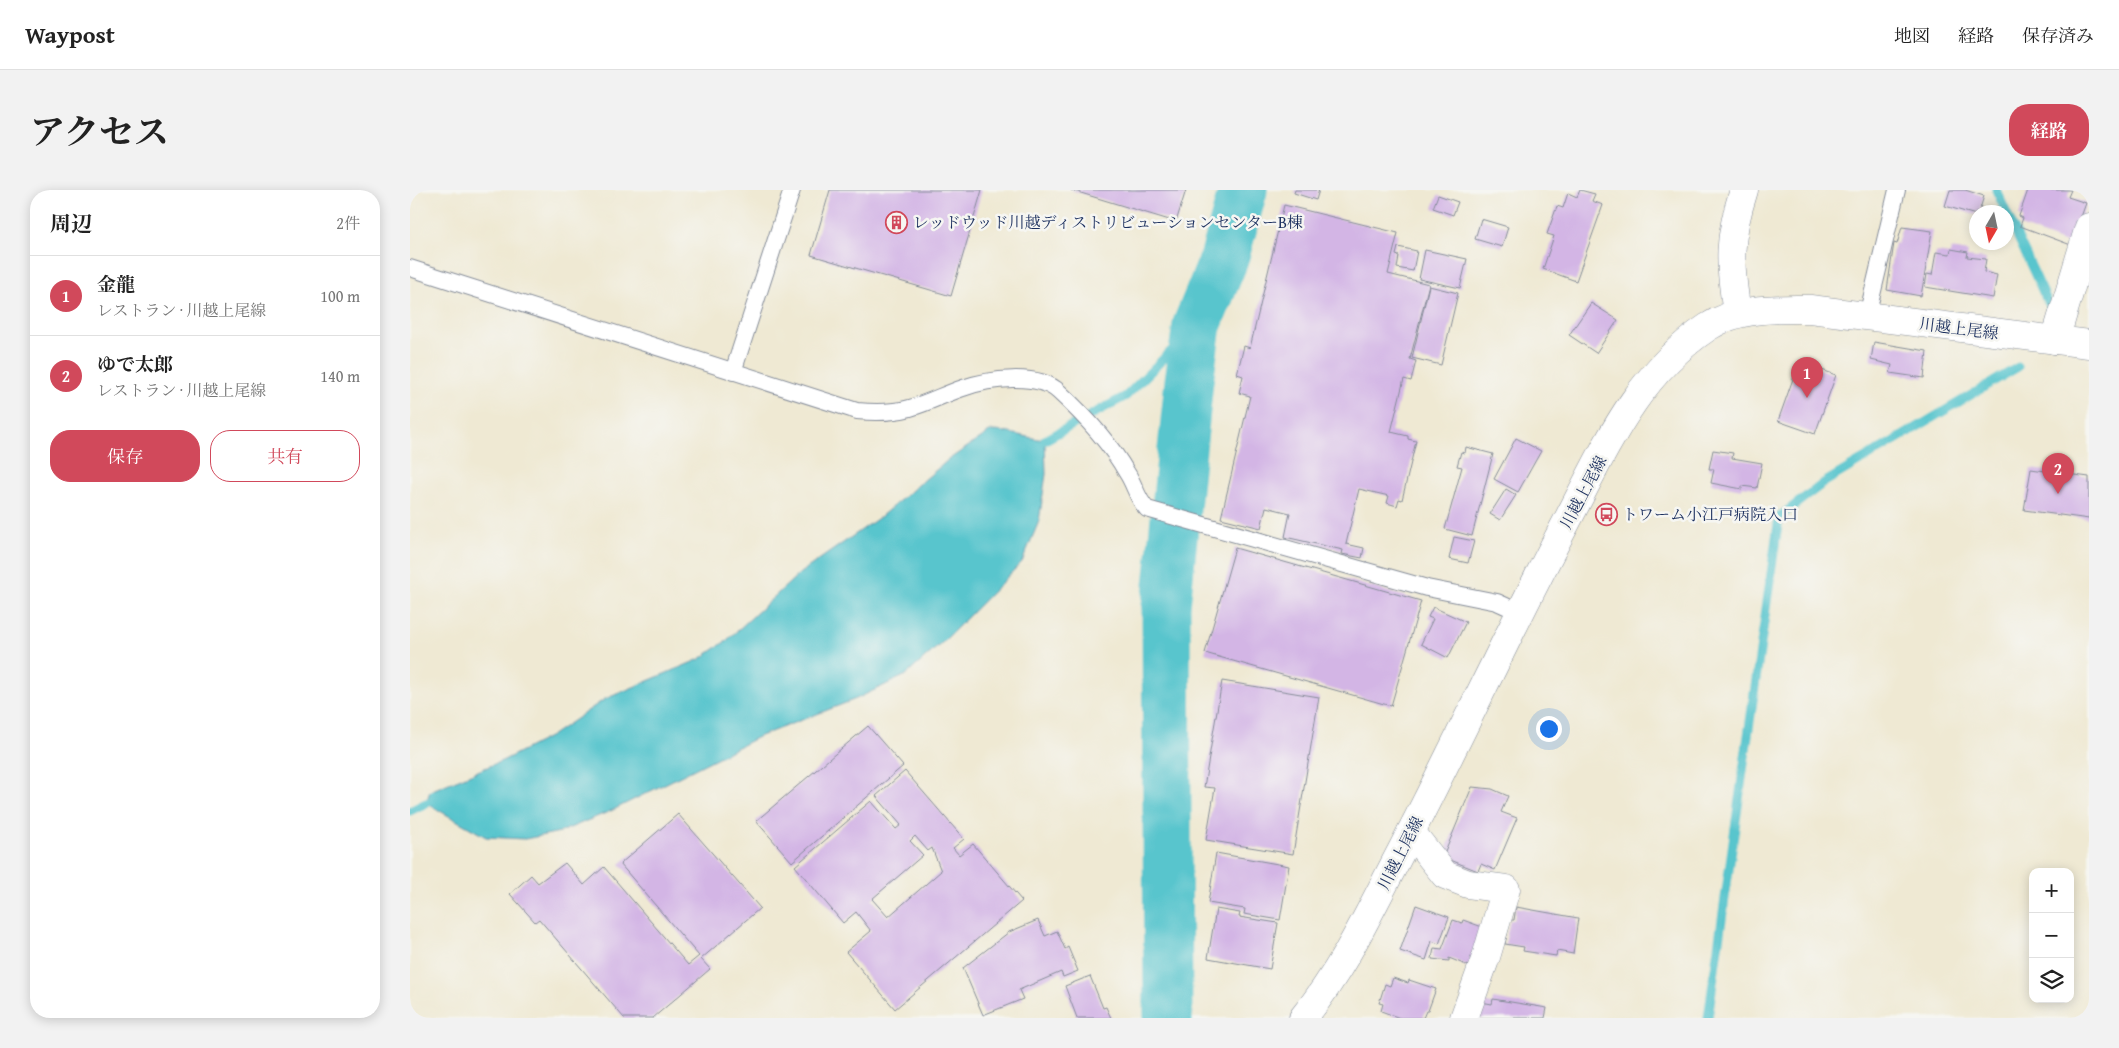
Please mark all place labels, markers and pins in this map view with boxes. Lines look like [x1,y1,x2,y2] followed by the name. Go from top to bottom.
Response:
[885,210,909,234] building icon: レッドウッド川越ディストリビューションセンターB棟
[913,210,1303,234] place label: レッドウッド川越ディストリビューションセンターB棟
[1791,357,1823,398] pin: 1
[2042,453,2074,494] pin: 2
[1594,502,1618,526] bus stop icon: トワーム小江戸病院入口
[1622,502,1798,526] place label: トワーム小江戸病院入口

